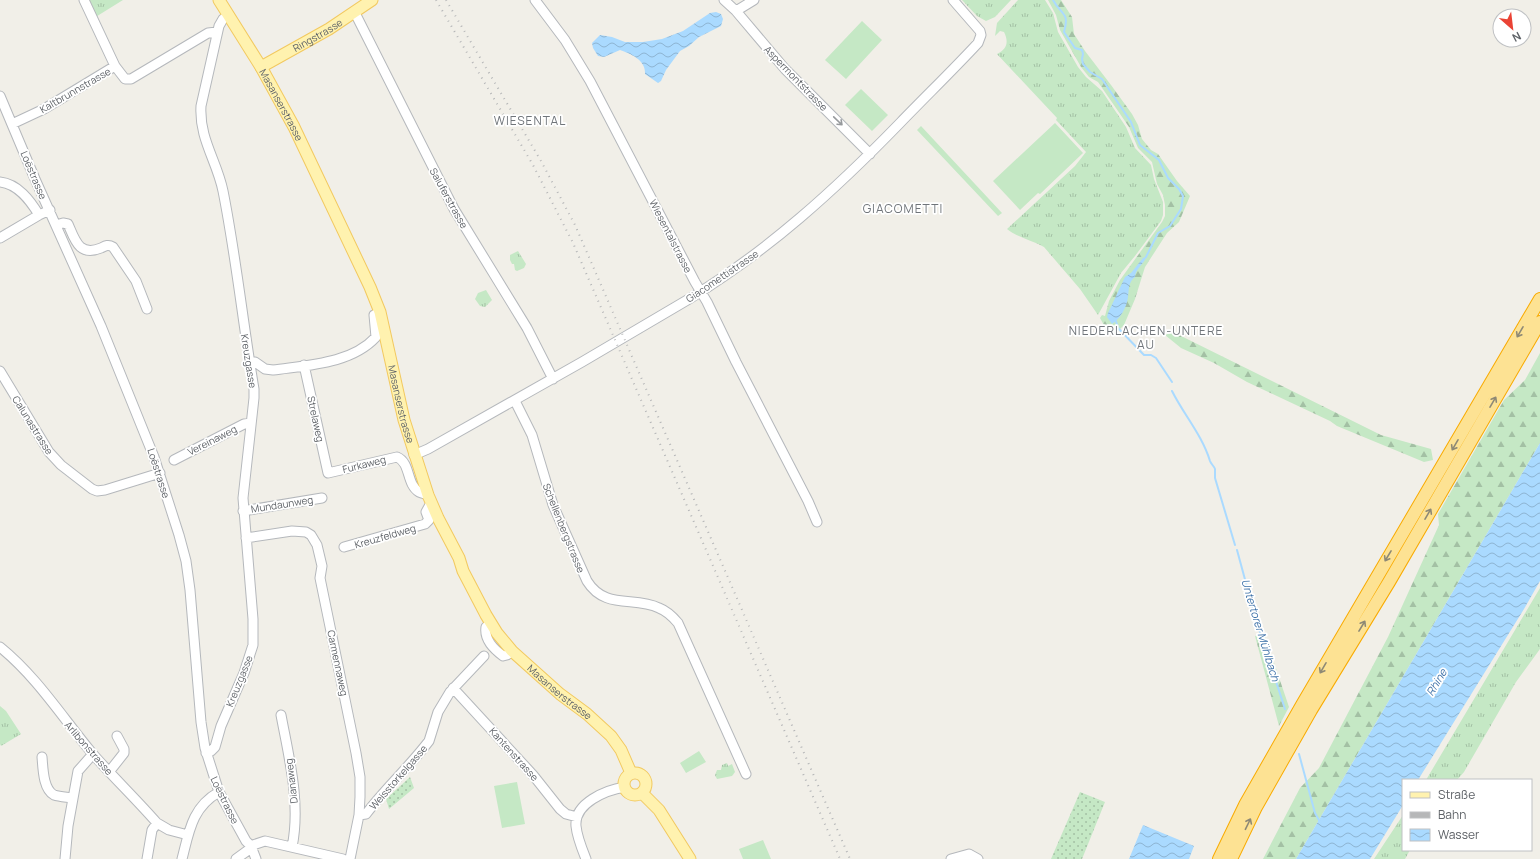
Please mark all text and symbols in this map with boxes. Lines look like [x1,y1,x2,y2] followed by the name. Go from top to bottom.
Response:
[1492,8,1532,48] north arrow
[290,15,345,55] street label: Ringstrasse
[1510,29,1524,46] text: N
[761,42,831,114] street label: Aspermontstrasse
[37,64,113,116] street label: Kaltbrunnstrasse
[256,66,307,143] street label: Masanserstrasse
[494,112,566,129] district label: WIESENTAL
[833,116,843,125] one-way arrow
[18,149,51,202] street label: Loëstrasse
[427,165,471,231] street label: Saluferstrasse
[646,197,696,275] street label: Wiesentalstrasse
[863,200,943,217] district label: GIACOMETTI
[683,246,761,306] street label: Giacomettistrasse
[1069,322,1223,353] district label: NIEDERLACHEN-UNTERE AU
[1516,326,1524,338] one-way arrow
[238,333,260,389] street label: Kreuzgasse
[385,364,418,445] street label: Masanserstrasse
[9,393,57,457] street label: Calunastrasse
[304,395,328,443] street label: Strelaweg
[1490,396,1498,408] one-way arrow
[185,422,239,458] street label: Vereinaweg
[1450,439,1458,451] one-way arrow
[144,446,174,500] street label: Loëstrasse
[341,452,387,476] street label: Furkaweg
[540,481,588,575] street label: Schellenbergstrasse
[250,492,314,516] street label: Mundaunweg
[1424,508,1432,520] one-way arrow
[353,521,417,551] street label: Kreuzfeldweg
[1384,550,1392,562] one-way arrow
[1238,577,1284,683] water label: Untertorer Mühlbach
[1358,621,1366,632] one-way arrow
[324,629,352,697] street label: Carmennaweg
[222,653,256,709] street label: Kreuzgasse
[524,661,595,723] street label: Masanserstrasse
[1318,662,1326,674] one-way arrow
[1422,665,1450,698] water label: Rhine
[62,718,116,778] street label: Arlibonstrasse
[486,724,542,784] street label: Kantenstrasse
[366,741,430,812] street label: Weisstorkelgasse
[281,758,301,804] street label: Dianaweg
[207,774,243,826] street label: Loëstrasse
[1402,779,1532,851] legend
[1438,786,1475,803] text: Straße
[1438,806,1466,823] text: Bahn
[1245,818,1252,830] one-way arrow
[1438,826,1480,843] text: Wasser

